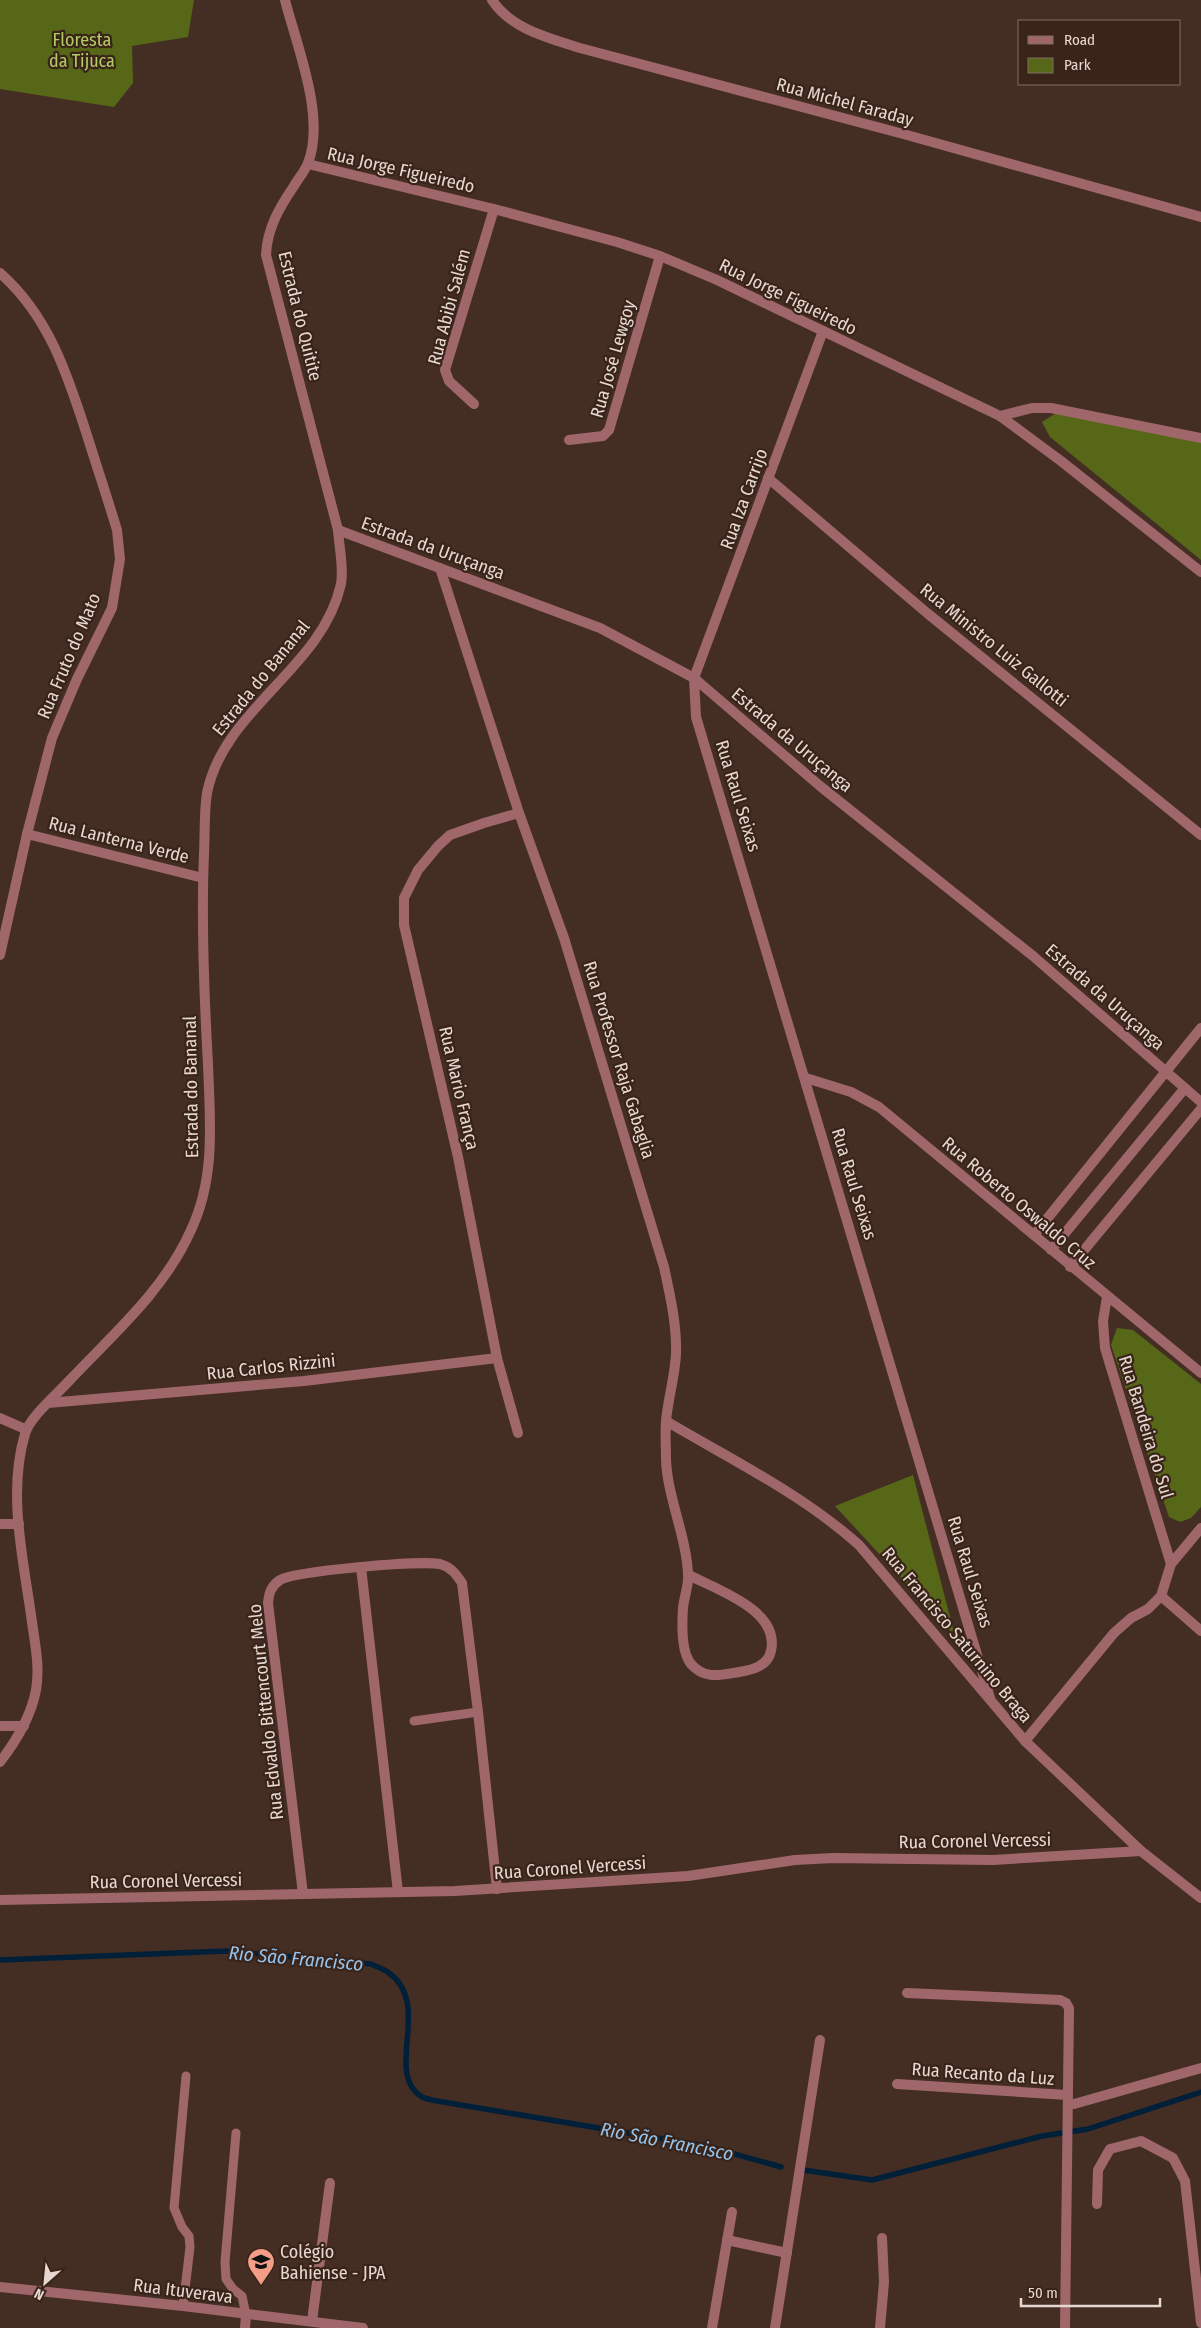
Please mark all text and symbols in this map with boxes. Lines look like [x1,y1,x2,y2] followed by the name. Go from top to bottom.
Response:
[1018,20,1181,85] legend
[49,29,115,72] park label: Floresta da Tijuca
[1064,31,1095,49] text: Road
[1064,56,1091,74] text: Park
[774,73,916,131] street label: Rua Michel Faraday
[325,142,477,198] street label: Rua Jorge Figueiredo
[423,247,475,367] street label: Rua Abibi Salém
[273,249,327,383] street label: Estrada do Quitite
[715,254,861,340] street label: Rua Jorge Figueiredo
[586,298,640,420] street label: Rua José Lewgoy
[716,446,772,552] street label: Rua Iza Carrijo
[358,512,508,584] street label: Estrada da Uruçanga
[916,579,1072,711] street label: Rua Ministro Luiz Gallotti
[33,590,105,722] street label: Rua Fruto do Mato
[208,616,314,740] street label: Estrada do Bananal
[727,683,857,797] street label: Estrada da Uruçanga
[711,738,765,855] street label: Rua Raul Seixas
[47,812,191,868] street label: Rua Lanterna Verde
[1041,939,1169,1055] street label: Estrada da Uruçanga
[578,958,660,1162] street label: Rua Professor Raja Gabaglia
[179,1015,203,1158] street label: Estrada do Bananal
[434,1024,484,1152] street label: Rua Mario França
[827,1126,881,1243] street label: Rua Raul Seixas
[938,1132,1100,1274] street label: Rua Roberto Oswaldo Cruz
[205,1349,337,1385] street label: Rua Carlos Rizzini
[1114,1353,1178,1502] street label: Rua Bandeira do Sul
[943,1514,997,1631] street label: Rua Raul Seixas
[877,1543,1037,1727] street label: Rua Francisco Saturnino Braga
[244,1603,288,1821] street label: Rua Edvaldo Bittencourt Melo
[899,1829,1051,1853] street label: Rua Coronel Vercessi
[493,1852,647,1884] street label: Rua Coronel Vercessi
[90,1869,242,1893] street label: Rua Coronel Vercessi
[228,1941,364,1976] water label: Rio São Francisco
[911,2058,1055,2090] street label: Rua Recanto da Luz
[598,2117,735,2166] water label: Rio São Francisco
[280,2241,386,2284] place label: Colégio Bahiense - JPA
[246,2247,276,2286] school or university icon: Colégio Bahiense - JPA
[20,2258,70,2308] north arrow
[132,2274,234,2308] street label: Rua Ituverava
[1021,2276,1160,2308] scale bar
[1028,2284,1058,2302] text: 50 m
[32,2285,47,2304] text: N

